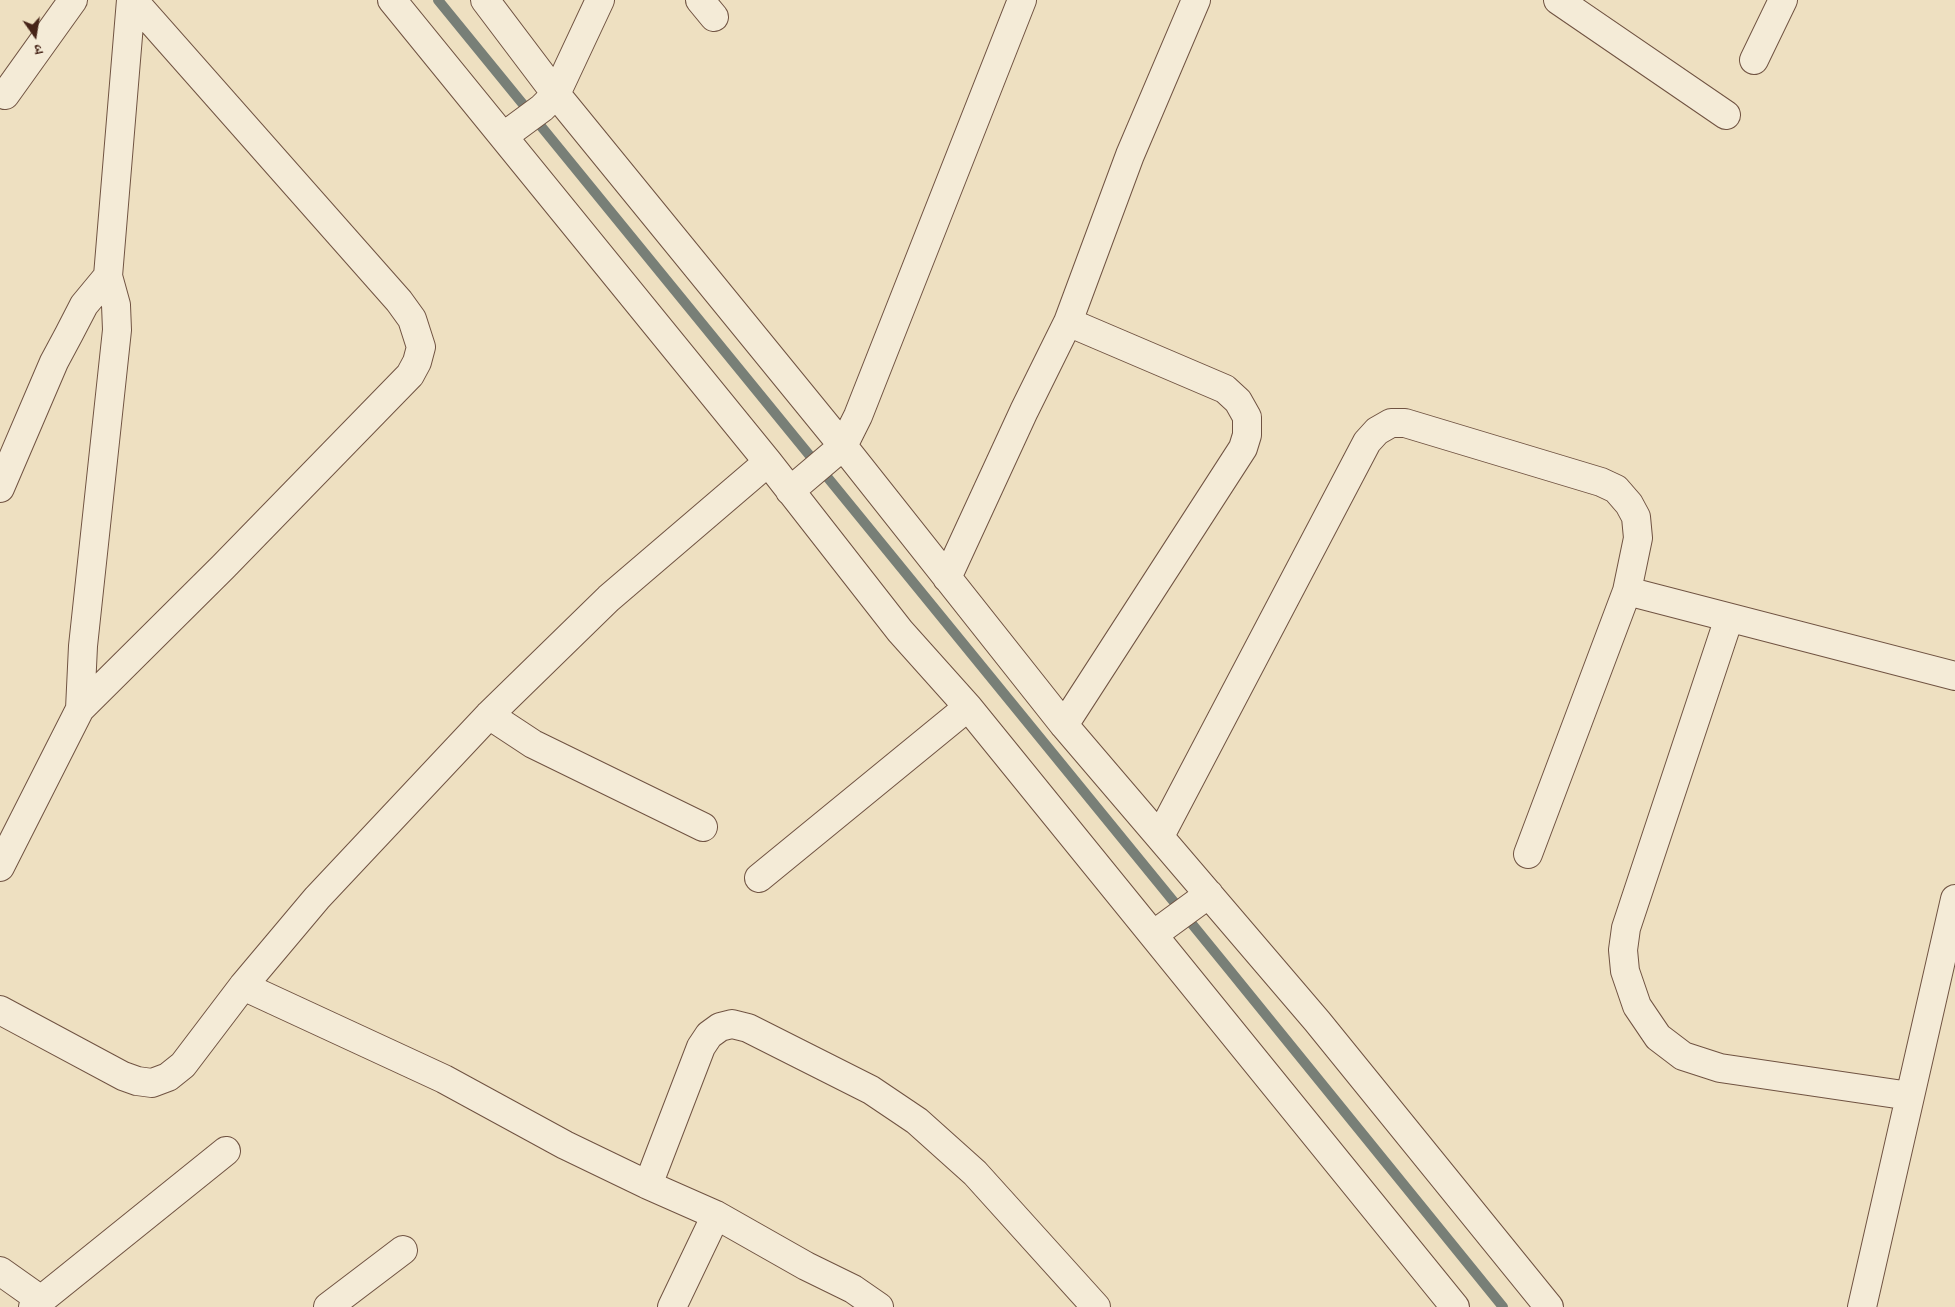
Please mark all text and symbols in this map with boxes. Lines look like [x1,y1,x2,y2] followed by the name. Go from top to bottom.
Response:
[10,10,60,60] north arrow
[33,39,44,60] text: उ

